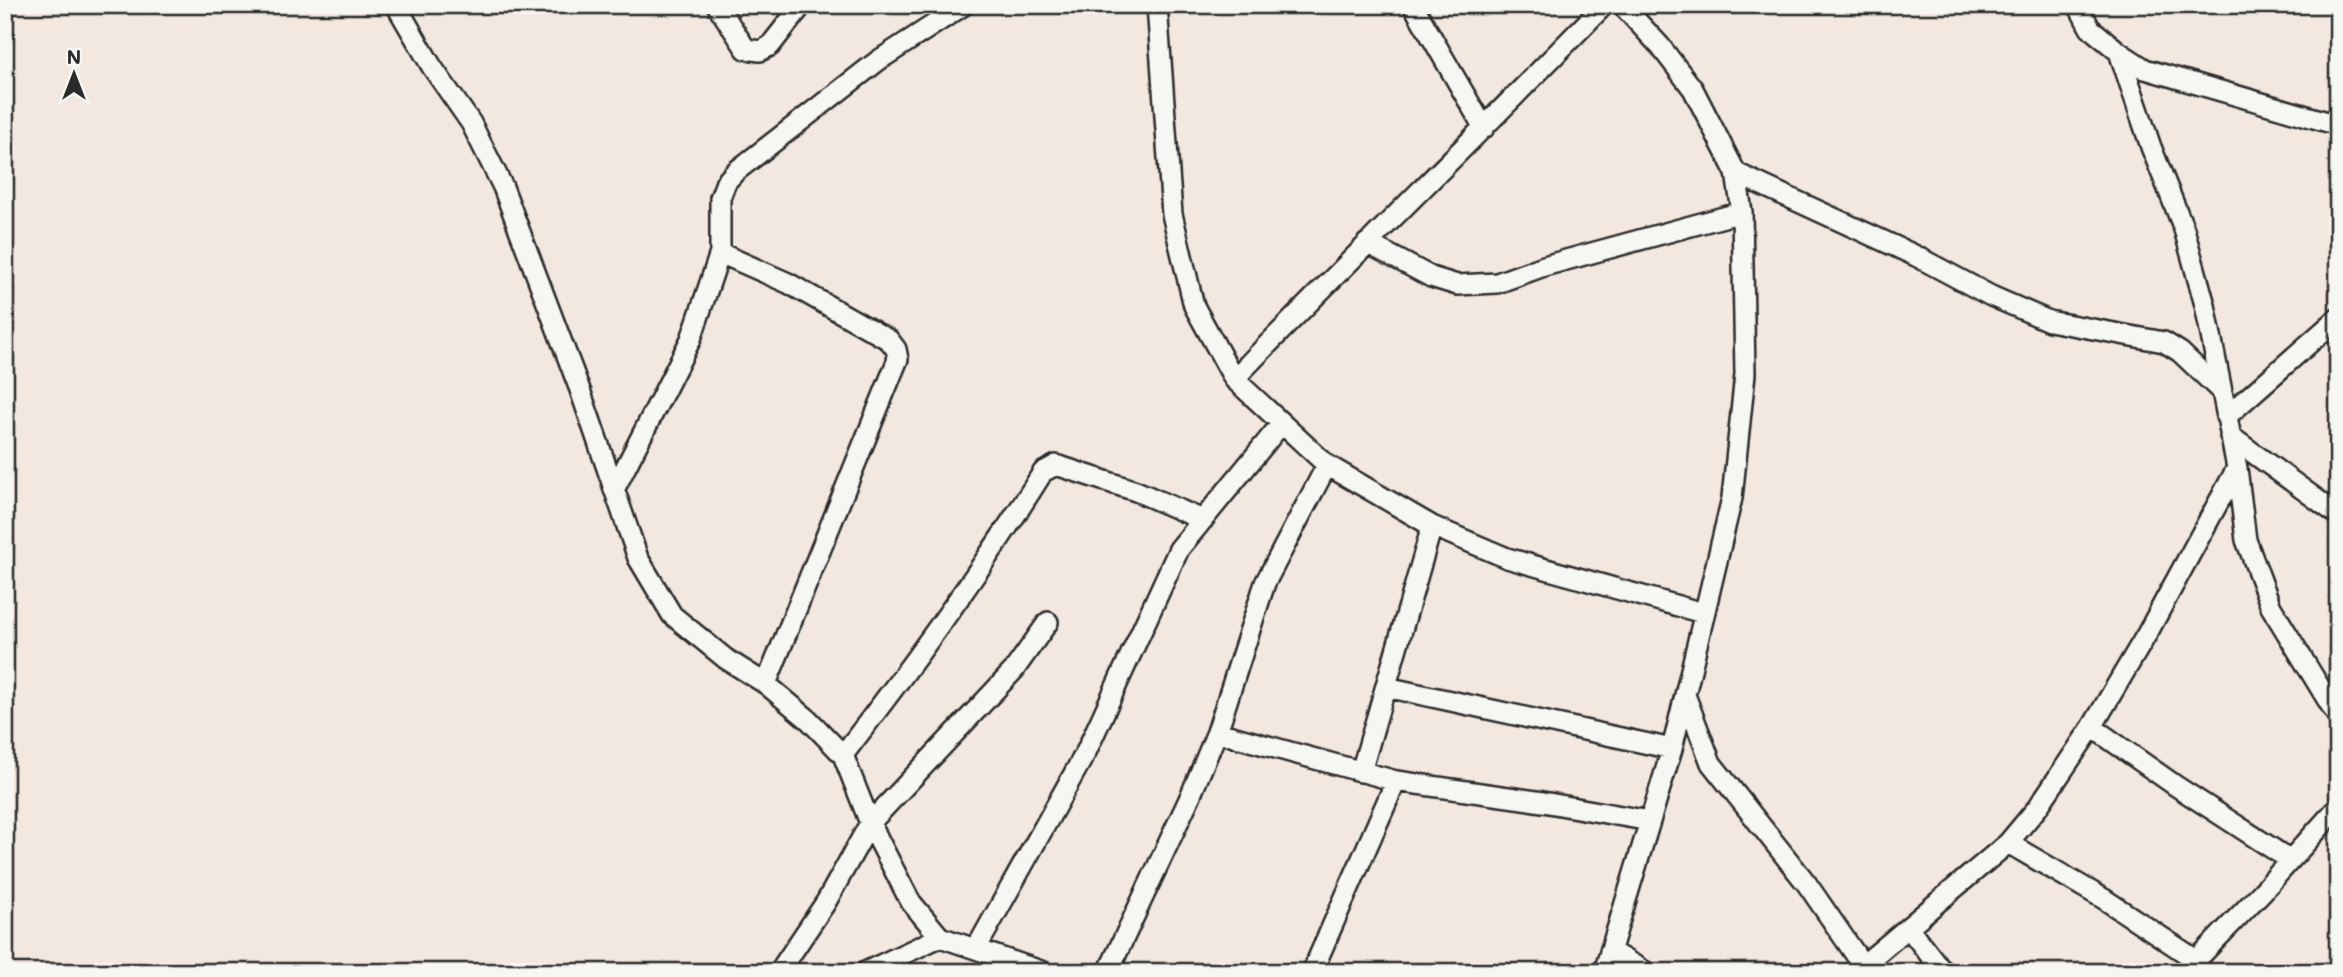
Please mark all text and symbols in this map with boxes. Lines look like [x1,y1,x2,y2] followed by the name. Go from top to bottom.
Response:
[38,38,108,108] north arrow
[67,44,81,69] text: N

